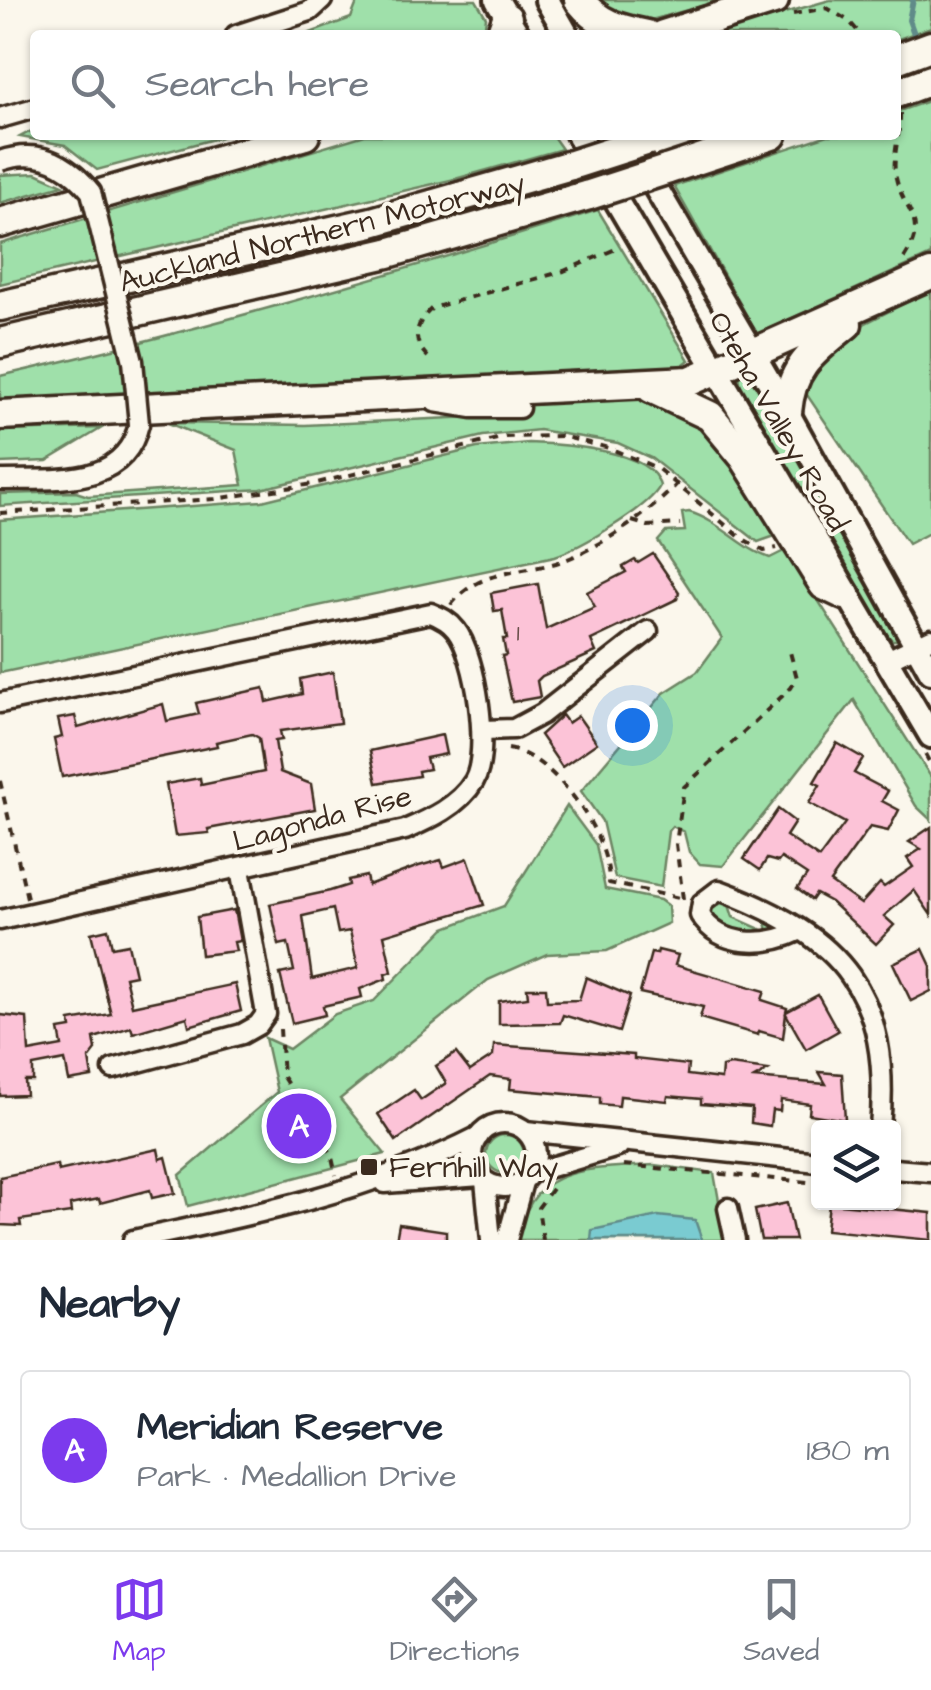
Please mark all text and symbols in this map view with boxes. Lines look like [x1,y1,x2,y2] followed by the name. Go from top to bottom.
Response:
[30,30,901,140] search box
[65,58,120,113] icon: search
[145,59,369,111] text: Search here
[115,162,530,305] street label: Auckland Northern Motorway
[697,304,858,540] street label: Oteha Valley Road
[516,616,520,651] house number: 1
[607,700,658,751] your location
[228,775,416,864] street label: Lagonda Rise
[266,1088,332,1164] pin: A
[811,1120,901,1210] map controls
[811,1120,901,1210] button: layers
[389,1147,558,1190] place label: Fernhill Way
[358,1156,380,1178] marker: Fernhill Way
[40,1276,180,1334] text: Nearby
[137,1402,443,1454] text: Meridian Reserve
[64,1428,85,1473] text: A
[806,1428,889,1473] text: 180 m
[137,1454,456,1499] text: Park · Medallion Drive
[112,1572,167,1671] tab: Map
[390,1572,520,1671] tab: Directions
[743,1572,819,1671] tab: Saved

